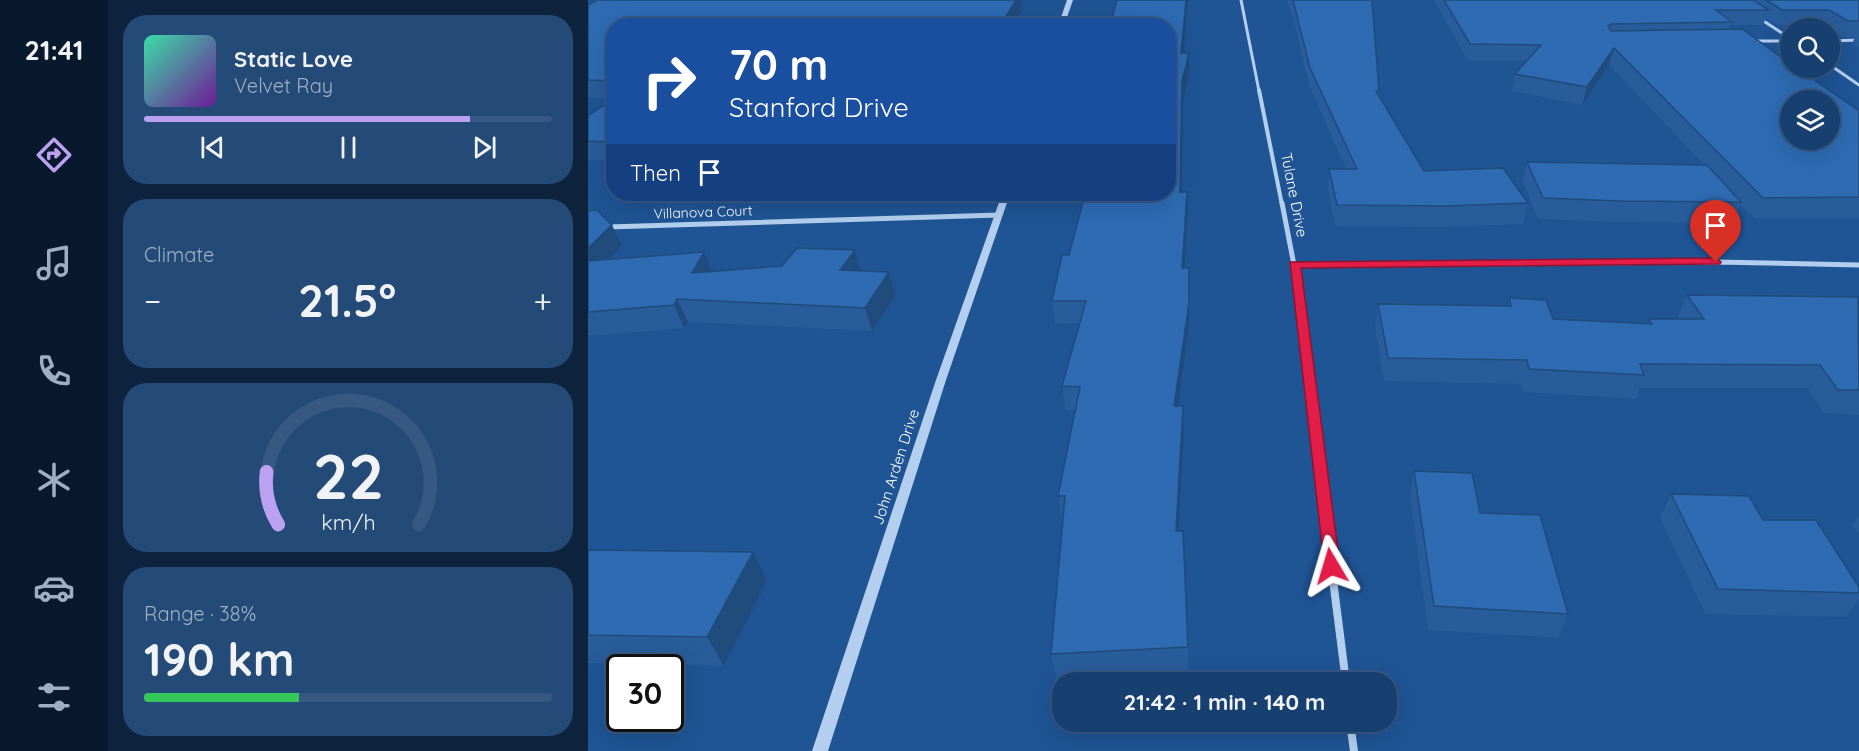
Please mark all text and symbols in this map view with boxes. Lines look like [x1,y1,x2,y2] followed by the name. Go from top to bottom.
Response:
[1780,18,1840,150] map controls
[1780,18,1840,78] button: search
[25,33,83,67] text: 21:41
[729,38,828,91] text: 70 m
[630,42,708,120] icon: right
[234,45,353,73] text: Static Love
[234,73,333,98] text: Velvet Ray
[729,90,909,124] text: Stanford Drive
[1780,90,1840,150] button: layers
[196,131,229,164] icon: previous
[332,131,365,164] icon: pause
[468,131,501,164] icon: next
[33,134,75,176] icon: directions
[1277,151,1312,239] street label: Tulane Drive
[693,156,726,189] icon: arrive
[630,159,681,187] text: Then
[1690,200,1741,262] pin
[653,201,753,223] street label: Villanova Court
[1699,209,1732,242] icon: arrive
[33,242,75,284] icon: music
[144,242,214,267] text: Climate
[298,272,396,328] text: 21.5°
[144,280,161,321] text: −
[533,280,552,321] text: +
[33,350,75,392] icon: phone
[868,407,923,527] street label: John Arden Drive
[312,437,384,515] text: 22
[33,459,75,501] icon: climate
[321,509,375,535] text: km/h
[1299,534,1363,598] position arrow
[33,567,75,609] icon: car
[144,601,256,626] text: Range · 38%
[144,631,294,687] text: 190 km
[606,654,684,732] speed limit sign: 30
[33,676,75,718] icon: filters
[1124,688,1325,716] text: 21:42 · 1 min · 140 m

